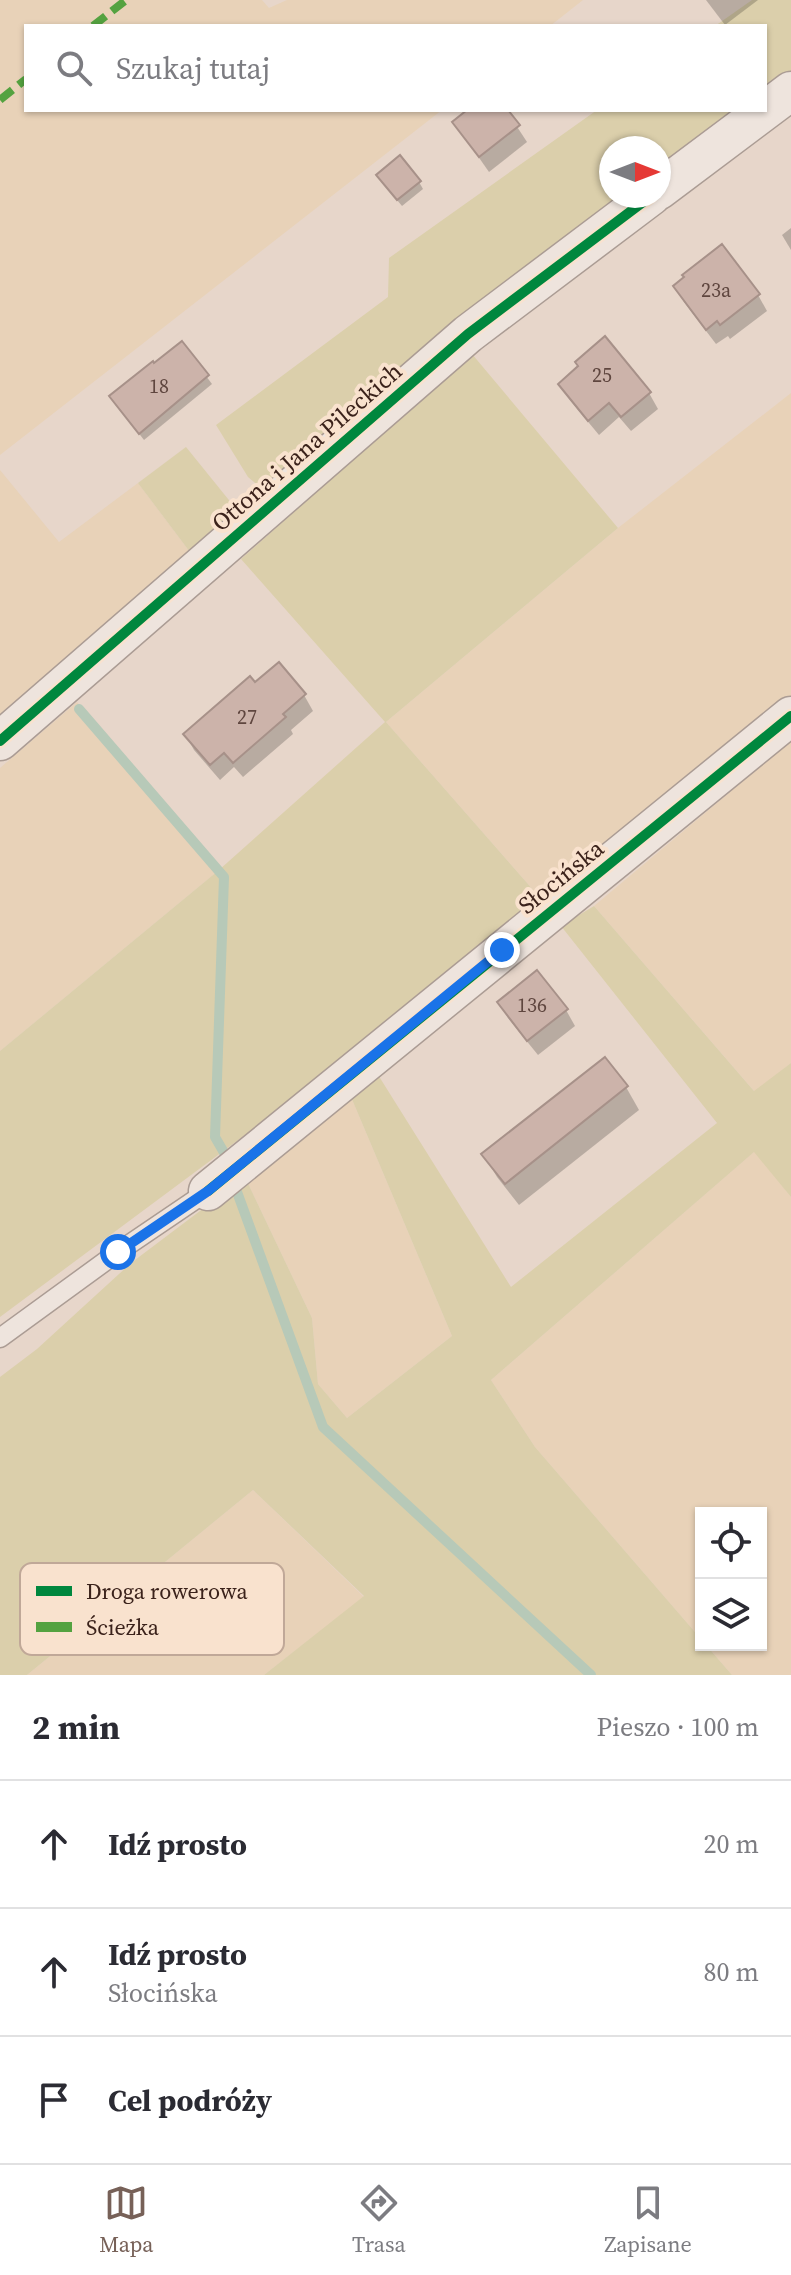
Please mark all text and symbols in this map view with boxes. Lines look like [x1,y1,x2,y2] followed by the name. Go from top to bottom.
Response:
[24,24,767,112] search box
[52,46,96,90] icon: search
[116,48,270,89] text: Szukaj tutaj
[599,136,671,208] north arrow
[701,276,732,304] house number: 23a
[204,355,409,539] street label: Ottona i Jana Pileckich
[592,361,612,389] house number: 25
[149,372,169,400] house number: 18
[237,703,257,731] house number: 27
[511,831,611,921] street label: Słocińska
[484,932,520,968] route end
[517,991,547,1019] house number: 136
[100,1234,136,1270] route start
[695,1507,767,1651] map controls
[695,1507,767,1579] button: locate
[20,1563,284,1655] legend
[86,1576,248,1606] text: Droga rowerowa
[695,1579,767,1651] button: layers
[86,1612,160,1642] text: Ścieżka
[32,1704,120,1750] text: 2 min
[597,1709,759,1745] text: Pieszo · 100 m
[32,1822,76,1866] icon: ahead
[108,1824,247,1865] text: Idź prosto
[704,1826,759,1862] text: 20 m
[108,1934,247,1975] text: Idź prosto
[32,1950,76,1994] icon: ahead
[704,1954,759,1990] text: 80 m
[108,1975,218,2011] text: Słocińska
[32,2078,76,2122] icon: arrive
[108,2080,272,2121] text: Cel podróży
[99,2181,153,2259] tab: Mapa
[352,2181,406,2259] tab: Trasa
[604,2181,692,2259] tab: Zapisane

